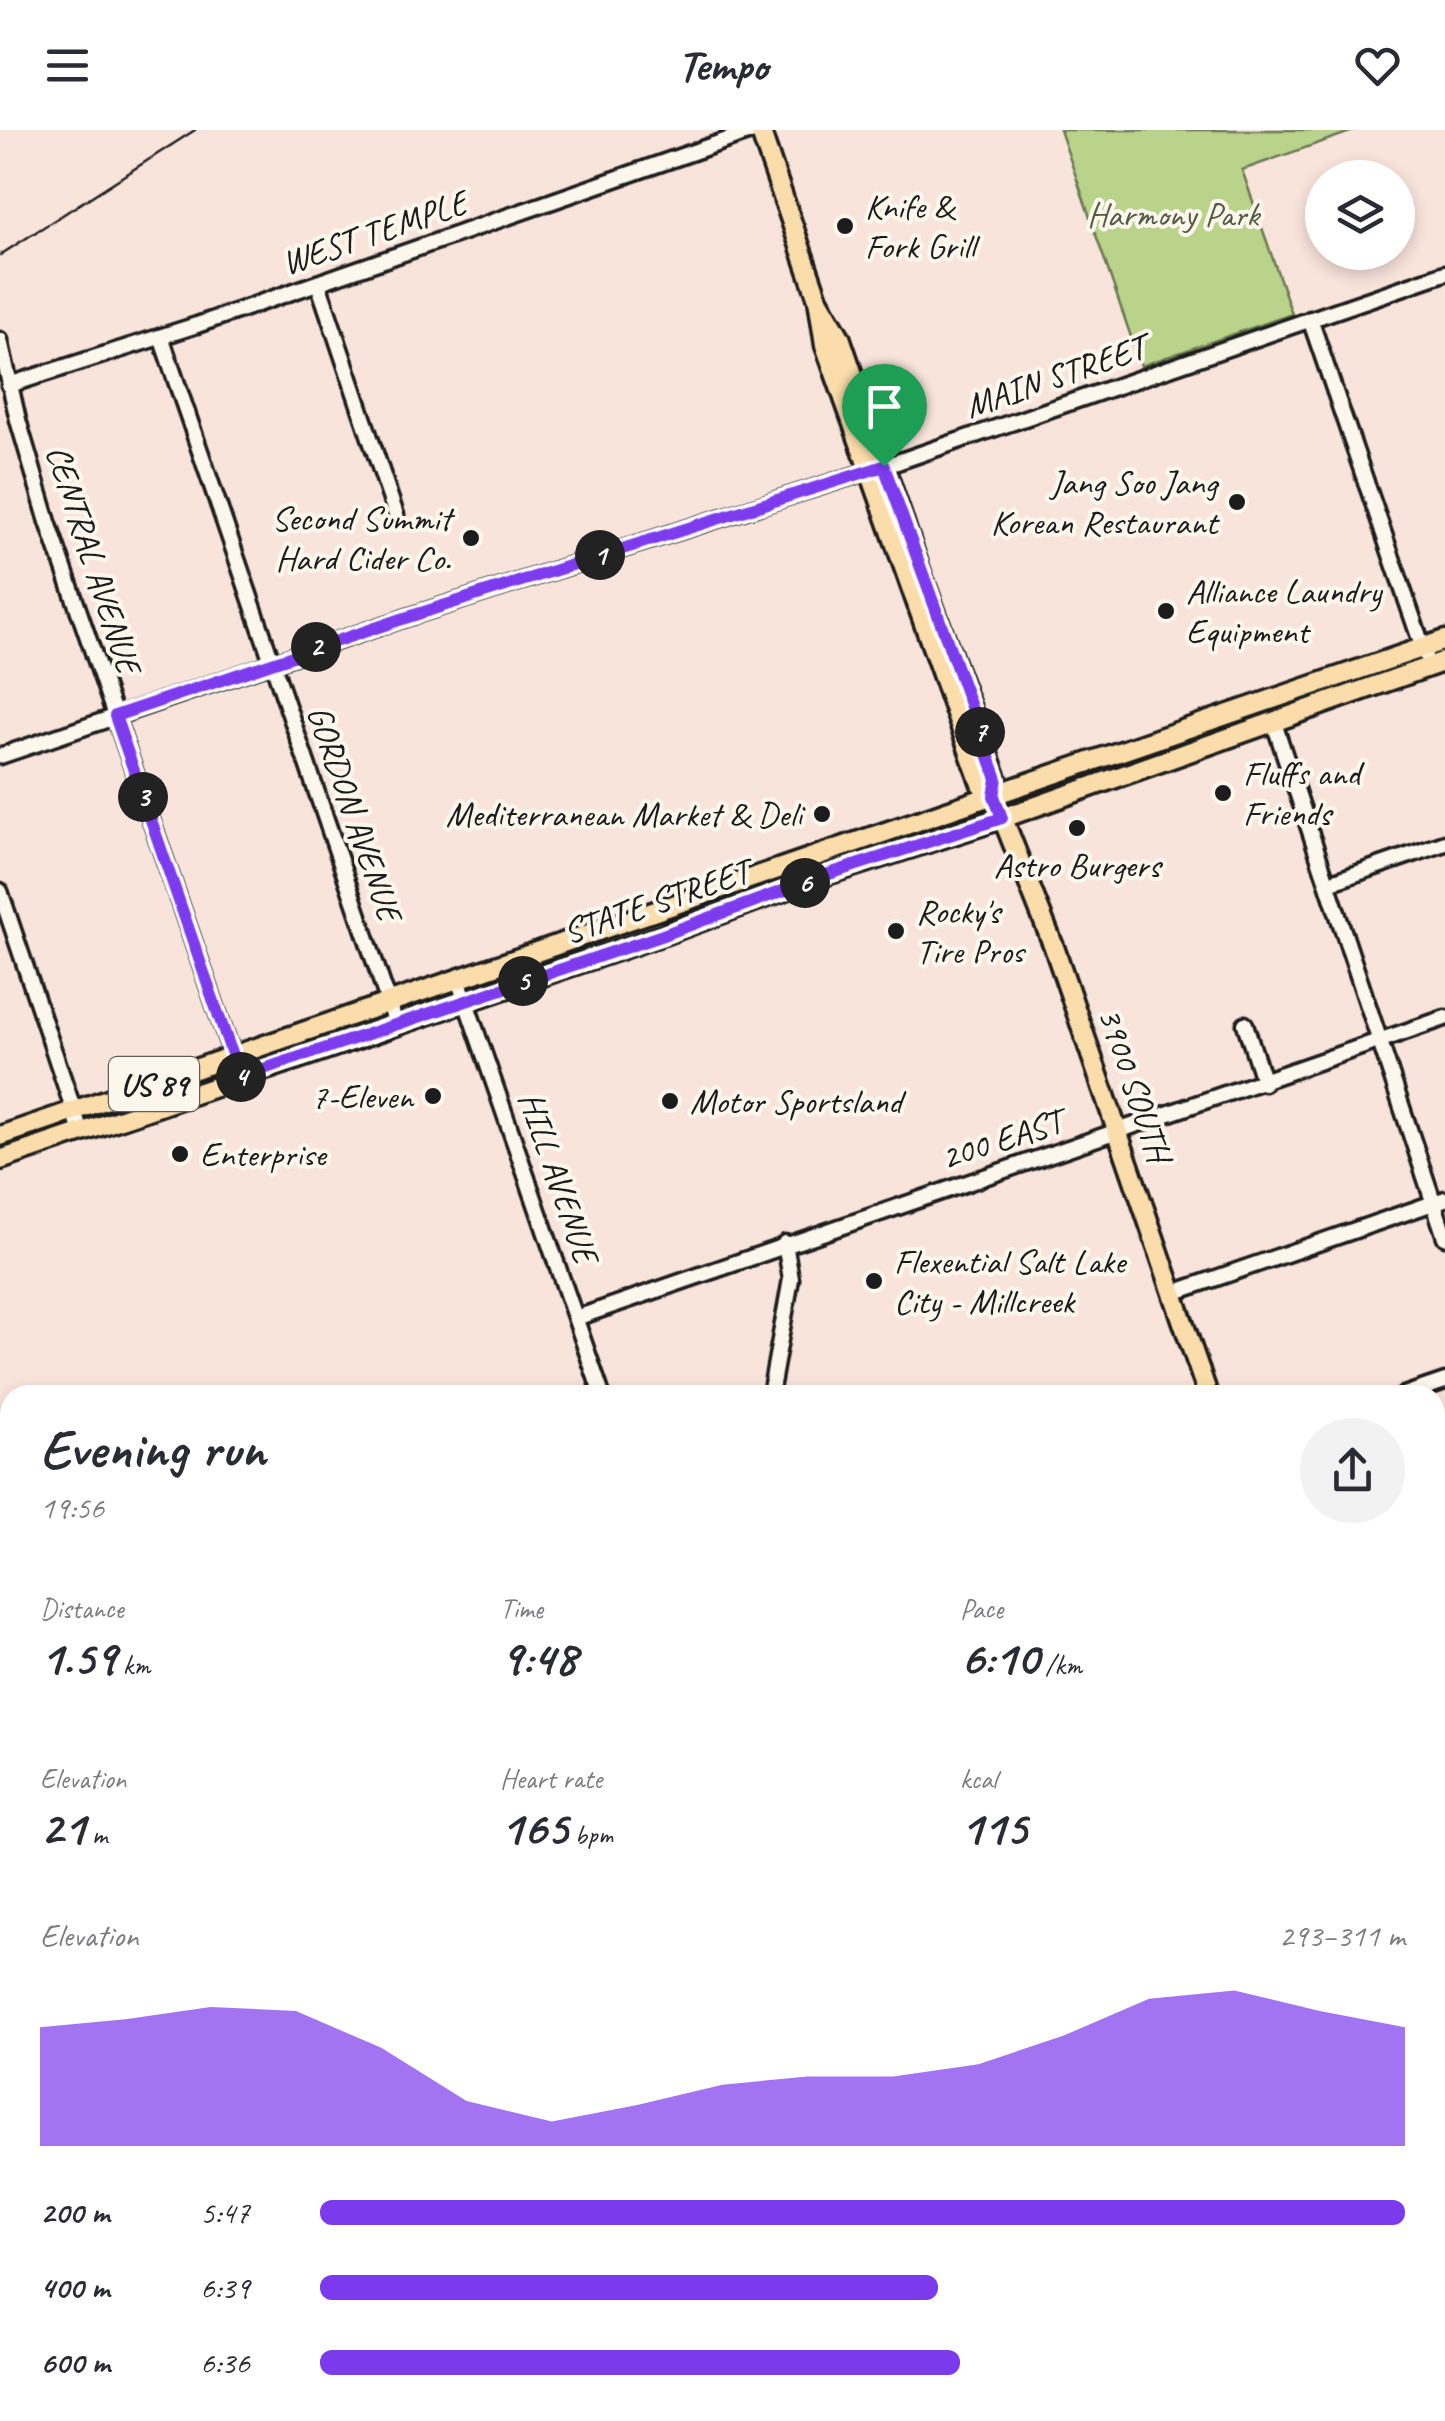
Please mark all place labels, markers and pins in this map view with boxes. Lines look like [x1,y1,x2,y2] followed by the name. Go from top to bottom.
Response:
[865,184,981,269] place label: Knife & Fork Grill
[834,215,856,237] marker: Knife & Fork Grill
[842,364,927,467] pin
[991,460,1220,545] place label: Jang Soo Jang Korean Restaurant
[1226,491,1248,513] marker: Jang Soo Jang Korean Restaurant
[271,496,455,581] place label: Second Summit Hard Cider Co.
[460,527,482,549] marker: Second Summit Hard Cider Co.
[575,530,625,580] pin: 1
[1186,569,1383,654] place label: Alliance Laundry Equipment
[1155,600,1177,622] marker: Alliance Laundry Equipment
[291,622,341,672] pin: 2
[955,707,1005,757] pin: 7
[1243,751,1365,836] place label: Fluffs and Friends
[118,772,168,822] pin: 3
[1212,782,1234,804] marker: Fluffs and Friends
[446,792,806,837] place label: Mediterranean Market & Deli
[811,803,833,825] marker: Mediterranean Market & Deli
[1066,817,1088,839] marker: Astro Burgers
[994,843,1163,888] place label: Astro Burgers
[780,858,830,908] pin: 6
[916,889,1027,974] place label: Rocky's Tire Pros
[885,920,907,942] marker: Rocky's Tire Pros
[498,956,548,1006] pin: 5
[216,1052,266,1102] pin: 4
[311,1074,415,1119] place label: 7-Eleven
[690,1079,907,1124] place label: Motor Sportsland
[422,1085,444,1107] marker: 7-Eleven
[659,1090,681,1112] marker: Motor Sportsland
[200,1132,328,1177] place label: Enterprise
[169,1143,191,1165] marker: Enterprise
[894,1239,1128,1324] place label: Flexential Salt Lake City - Millcreek
[863,1270,885,1292] marker: Flexential Salt Lake City - Millcreek

